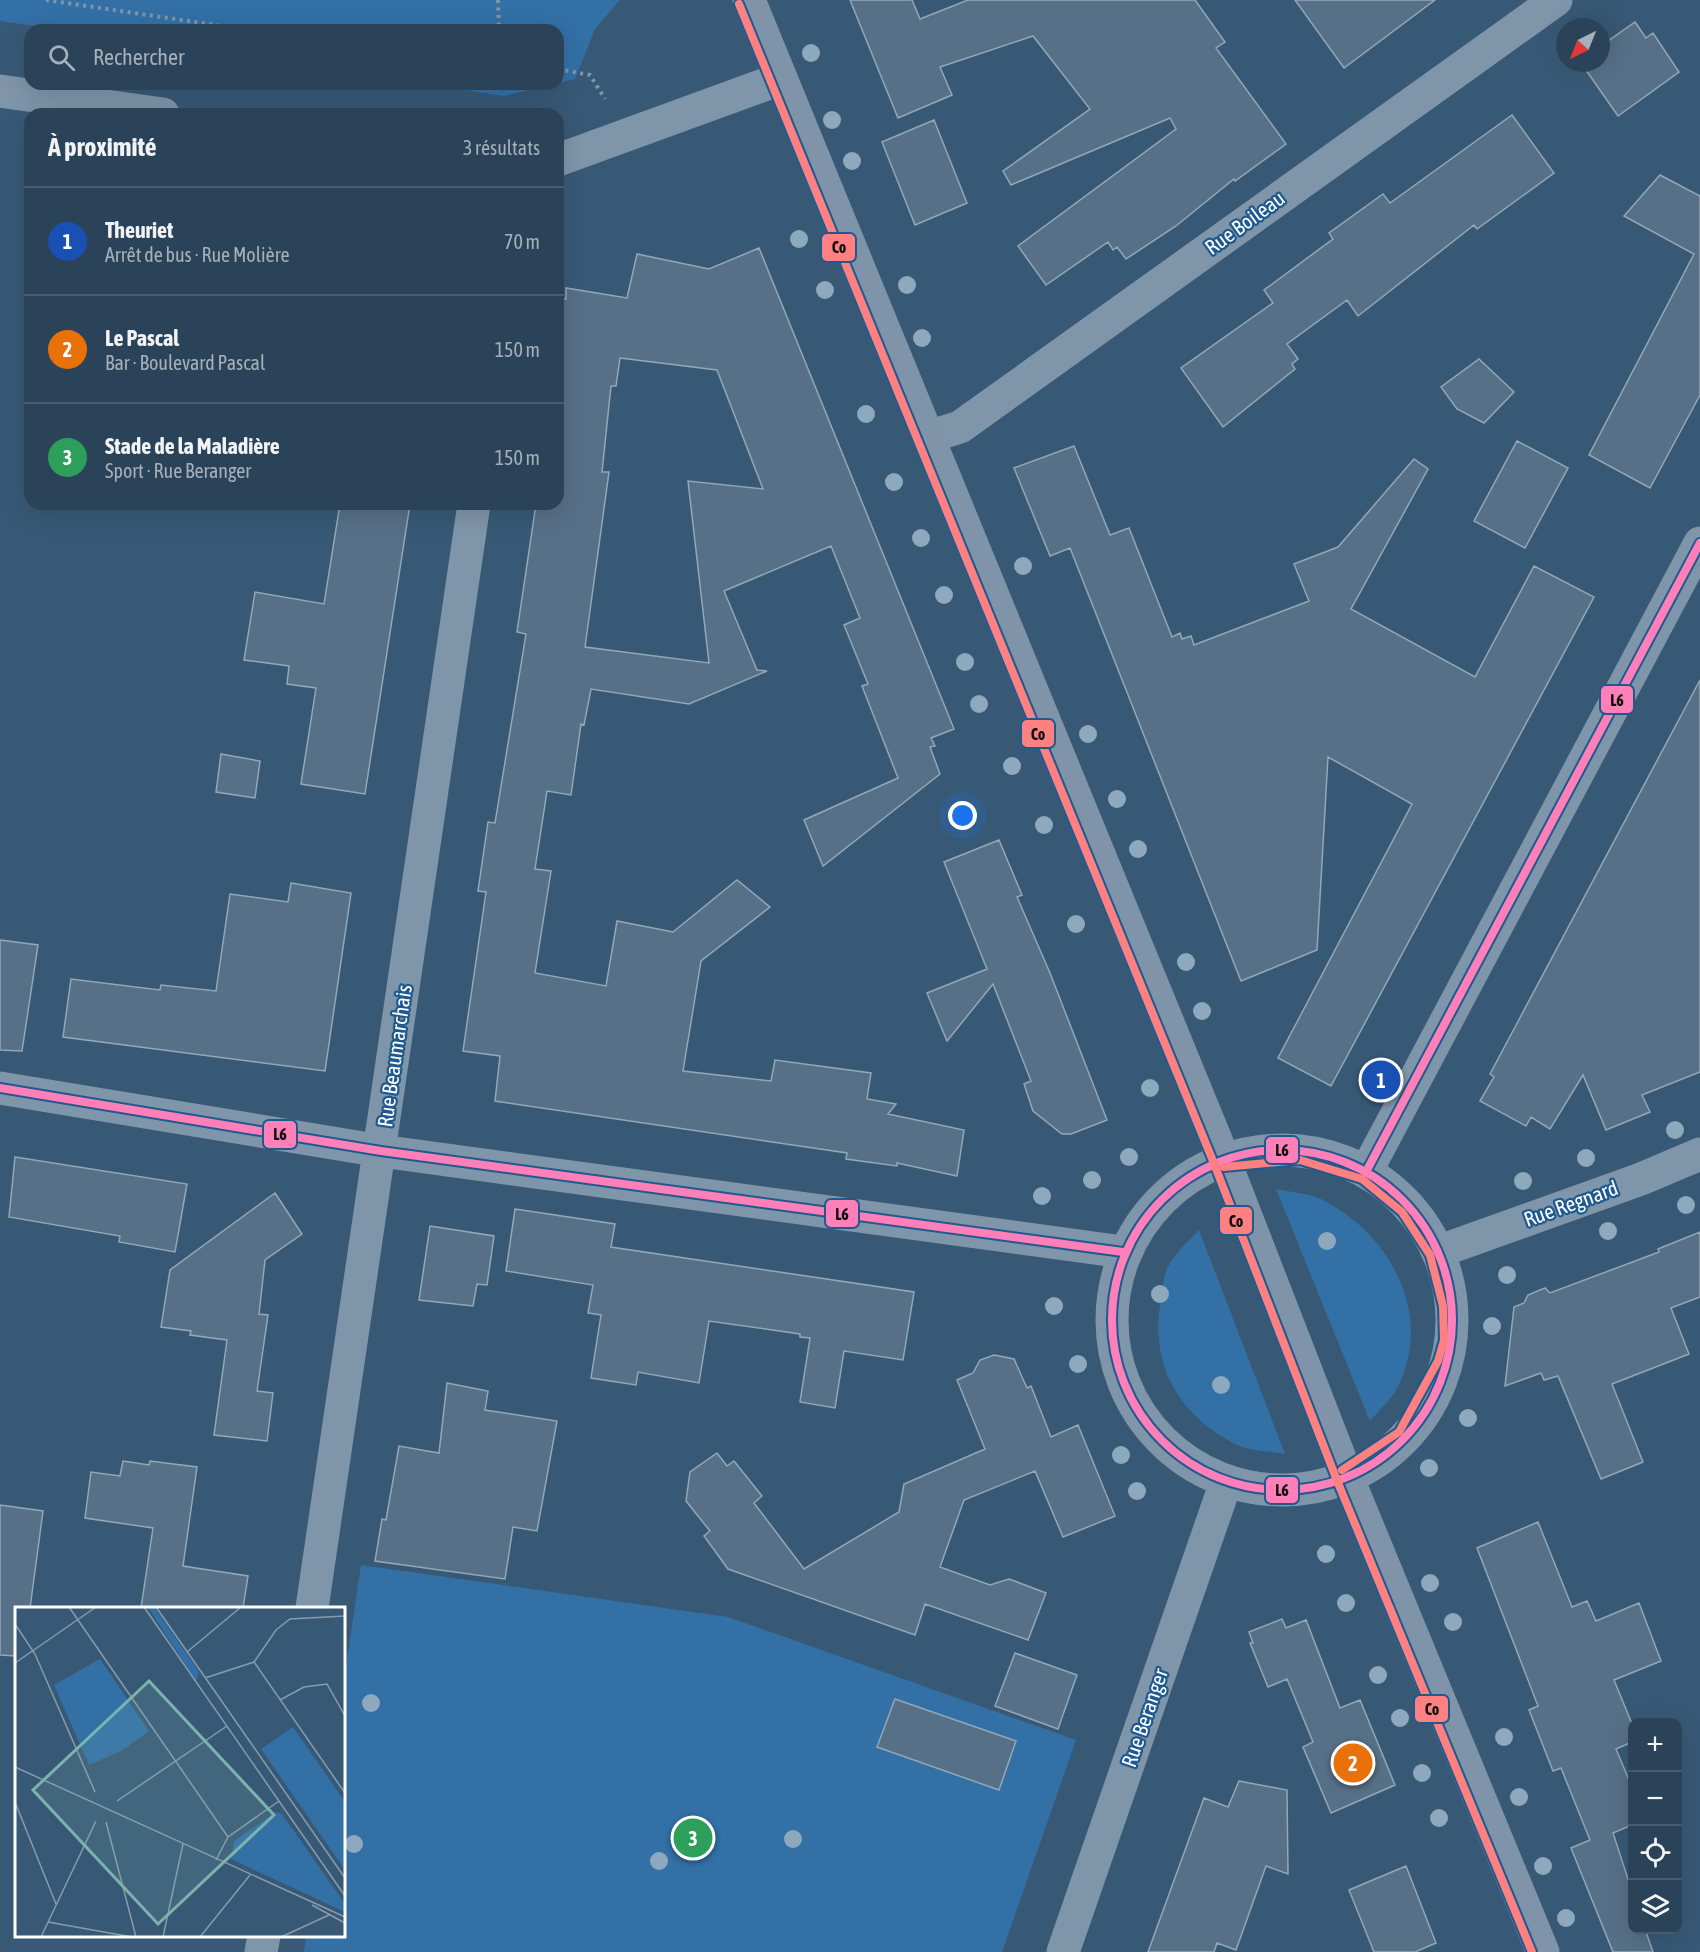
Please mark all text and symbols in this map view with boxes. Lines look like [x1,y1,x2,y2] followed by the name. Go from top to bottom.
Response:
[1556,18,1610,72] north arrow
[24,24,564,90] search box
[45,41,78,74] icon: search
[93,44,184,70] text: Rechercher
[48,132,156,162] text: À proximité
[463,136,540,159] text: 3 résultats
[1200,185,1289,259] street label: Rue Boileau
[105,217,173,243] text: Theuriet
[63,230,72,253] text: 1
[504,230,540,253] text: 70 m
[821,233,856,262] line badge: Co
[832,238,847,256] text: Co
[105,243,290,266] text: Arrêt de bus · Rue Molière
[105,325,179,351] text: Le Pascal
[63,338,72,361] text: 2
[495,338,540,361] text: 150 m
[105,351,265,374] text: Bar · Boulevard Pascal
[105,433,280,459] text: Stade de la Maladière
[63,446,72,469] text: 3
[495,446,540,469] text: 150 m
[105,459,251,482] text: Sport · Rue Beranger
[1600,685,1634,714] line badge: L6
[1610,691,1624,709] text: L6
[1021,719,1055,748] line badge: Co
[1031,725,1046,743] text: Co
[948,801,977,830] your location
[372,983,416,1129] street label: Rue Beaumarchais
[1362,1058,1400,1102] pin: 1
[263,1120,297,1149] line badge: L6
[273,1125,287,1143] text: L6
[1265,1136,1299,1164] line badge: L6
[1275,1141,1289,1159] text: L6
[1520,1175,1621,1231] street label: Rue Regnard
[825,1199,859,1228] line badge: L6
[835,1205,849,1223] text: L6
[1219,1206,1253,1235] line badge: Co
[1229,1212,1244,1230] text: Co
[1265,1476,1299,1504] line badge: L6
[1275,1481,1289,1499] text: L6
[15,1607,345,1937] inset map
[1116,1665,1172,1770] street label: Rue Beranger
[1414,1695,1449,1723] line badge: Co
[1425,1700,1440,1718] text: Co
[1628,1718,1682,1934] map controls
[1628,1718,1682,1772] button: +
[1334,1740,1372,1786] pin: 2
[1628,1772,1682,1826] button: −
[674,1816,712,1860] pin: 3
[1628,1826,1682,1880] button: locate
[1628,1880,1682,1934] button: layers

